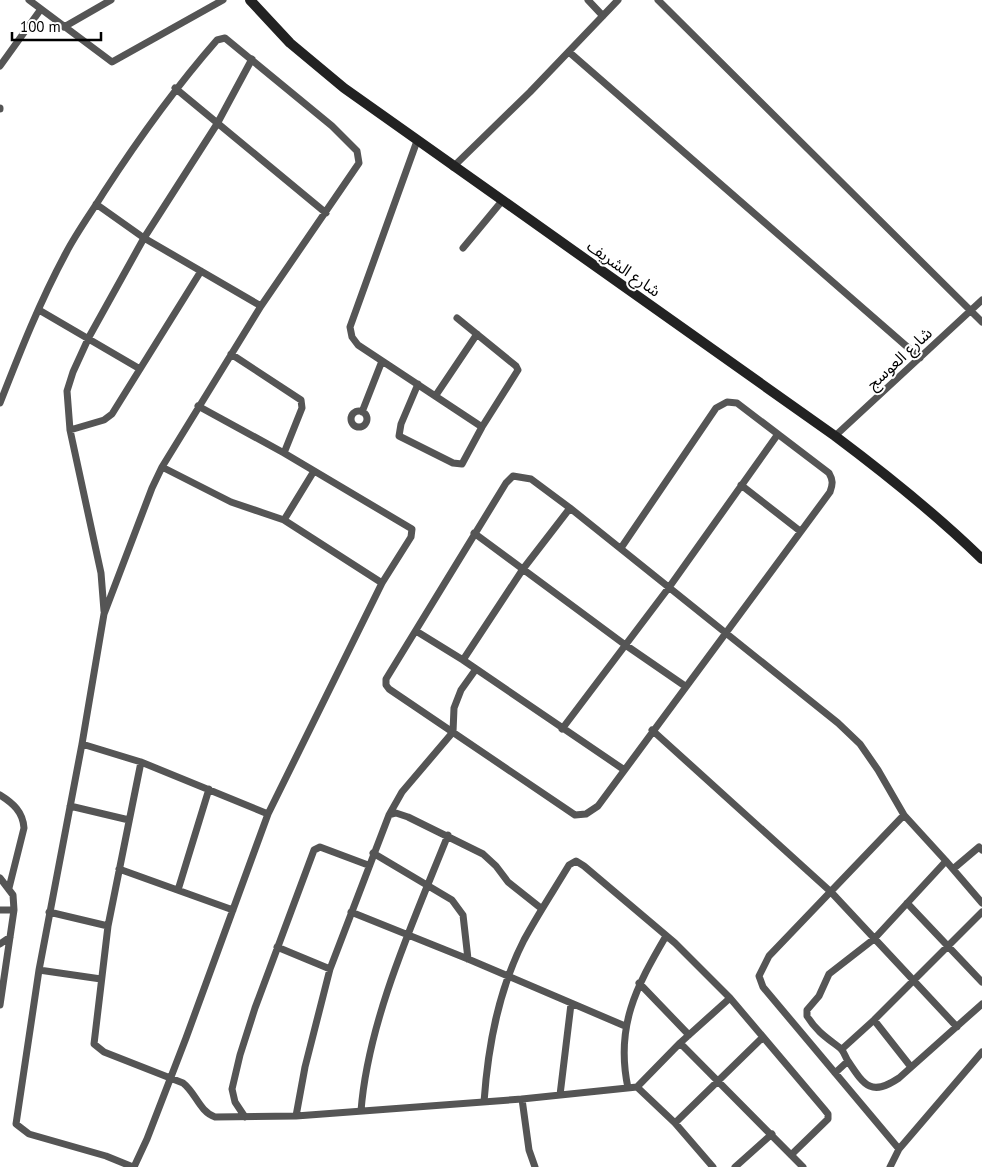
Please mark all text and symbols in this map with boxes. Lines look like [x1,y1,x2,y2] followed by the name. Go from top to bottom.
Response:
[12,10,101,42] scale bar
[20,17,61,36] text: 100 m
[582,235,665,303] street label: شارع الشريف
[862,323,938,396] street label: شارع العوسج

